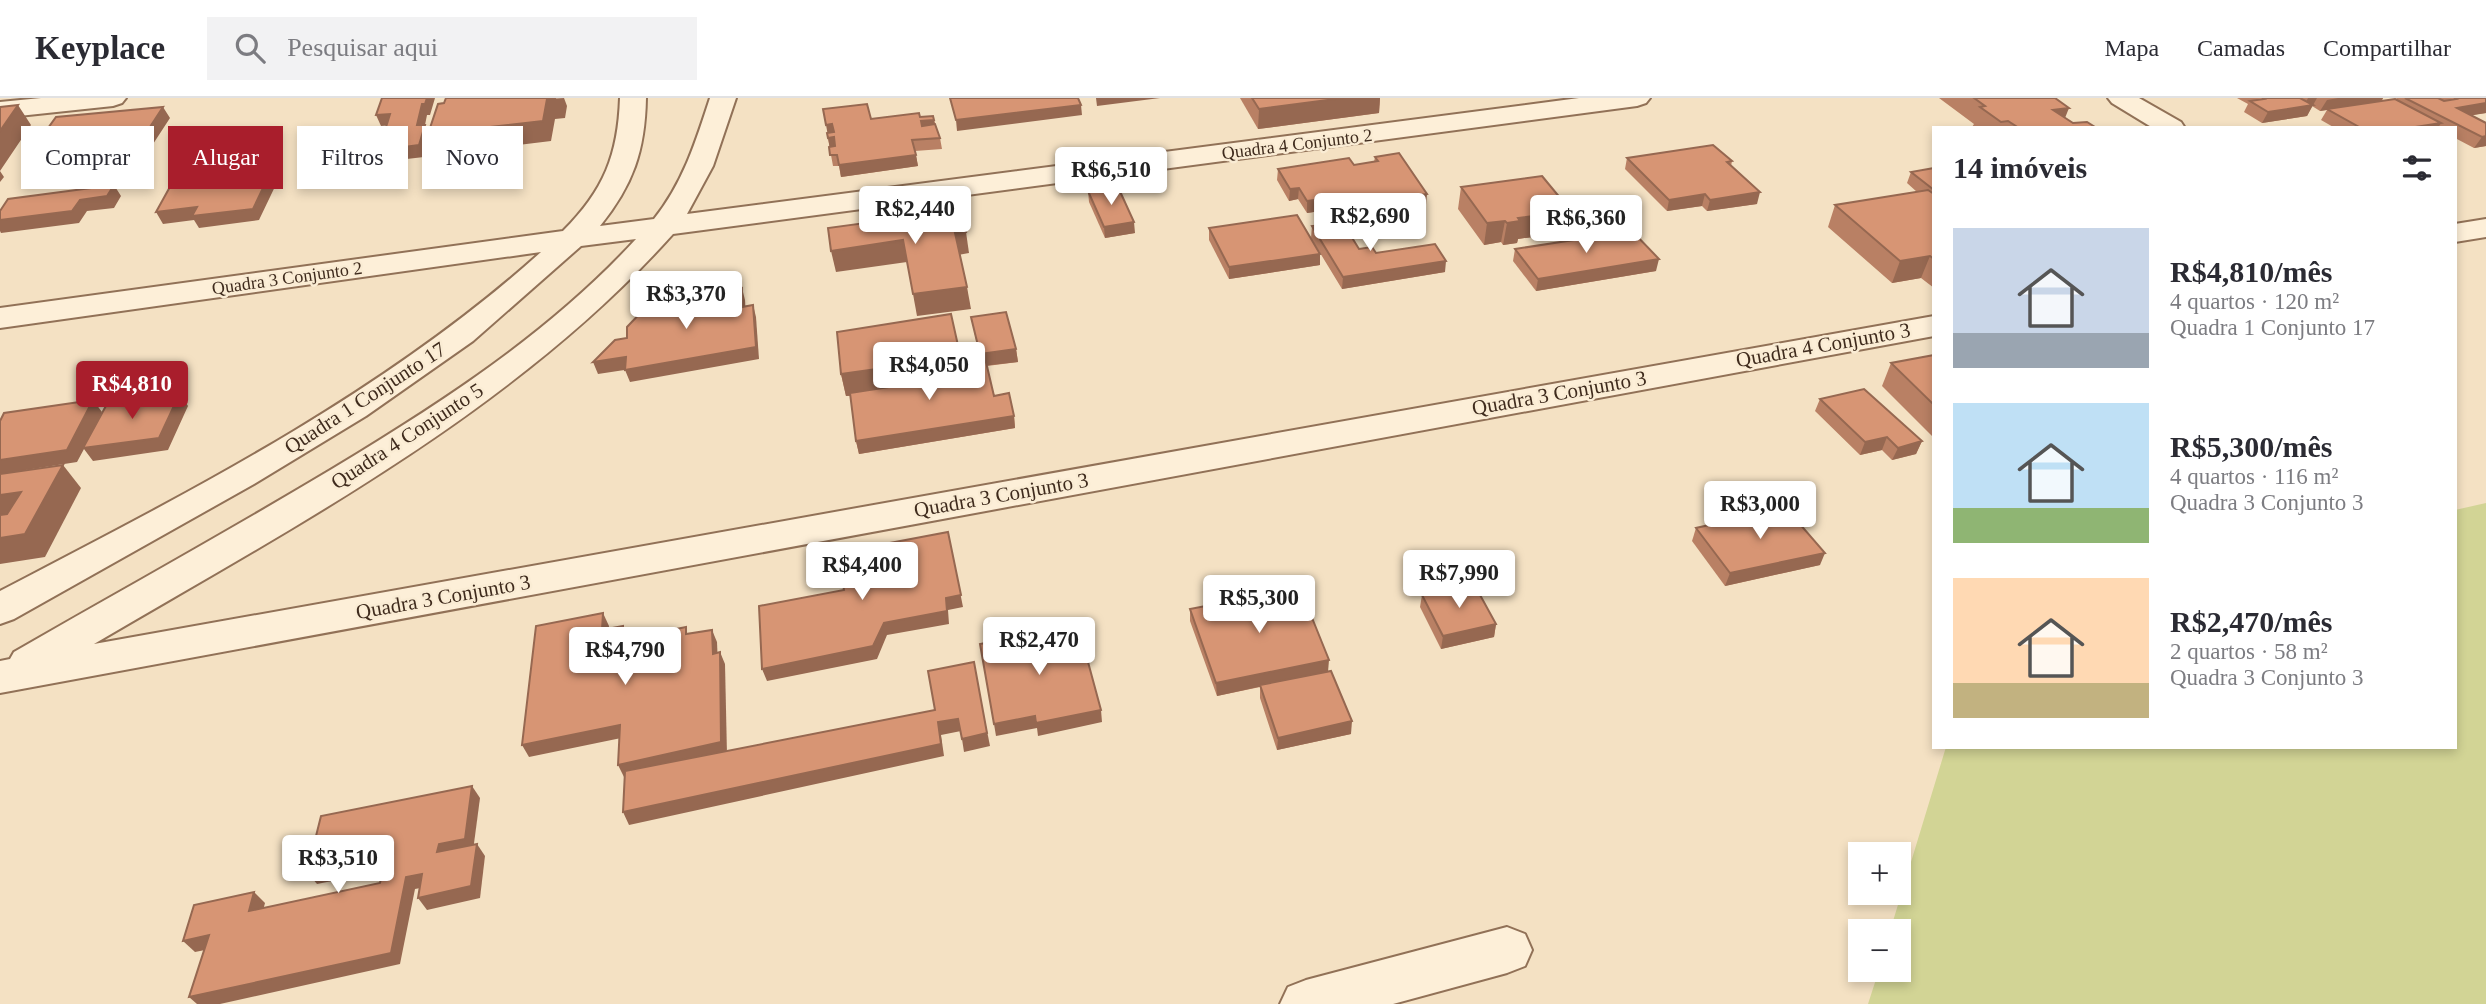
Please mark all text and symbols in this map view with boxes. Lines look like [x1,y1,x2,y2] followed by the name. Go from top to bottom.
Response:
[207,17,697,80] search box
[231,29,269,67] icon: search
[35,30,165,66] text: Keyplace
[287,33,438,62] text: Pesquisar aqui
[2104,35,2159,61] text: Mapa
[2197,35,2285,61] text: Camadas
[2323,35,2451,61] text: Compartilhar
[1221,125,1373,163] street label: Quadra 4 Conjunto 2
[21,126,154,189] chip: Comprar
[168,126,283,189] chip: Alugar
[297,126,408,189] chip: Filtros
[422,126,523,189] chip: Novo
[1046,148,1176,207] pin: R$6,510
[2398,149,2436,187] icon: filters
[1953,151,2087,184] text: 14 imóveis
[1071,157,1151,182] text: R$6,510
[850,186,980,246] pin: R$2,440
[1305,194,1435,253] pin: R$2,690
[1521,195,1651,255] pin: R$6,360
[875,196,955,221] text: R$2,440
[1330,203,1410,228] text: R$2,690
[1546,205,1626,230] text: R$6,360
[2170,255,2332,288] text: R$4,810/mês
[2009,256,2093,340] icon: home
[211,258,363,298] street label: Quadra 3 Conjunto 2
[621,272,751,331] pin: R$3,370
[646,281,726,306] text: R$3,370
[2170,289,2339,314] text: 4 quartos · 120 m²
[2170,315,2375,340] text: Quadra 1 Conjunto 17
[1734,318,1912,372] street label: Quadra 4 Conjunto 3
[280,337,450,459] street label: Quadra 1 Conjunto 17
[864,342,994,402] pin: R$4,050
[889,352,969,377] text: R$4,050
[67,362,197,421] pin: R$4,810
[1470,366,1648,420] street label: Quadra 3 Conjunto 3
[92,371,172,396] text: R$4,810
[326,378,488,494] street label: Quadra 4 Conjunto 5
[2170,430,2332,463] text: R$5,300/mês
[2009,431,2093,515] icon: home
[2170,464,2338,489] text: 4 quartos · 116 m²
[912,468,1090,522] street label: Quadra 3 Conjunto 3
[1695,482,1825,541] pin: R$3,000
[2170,490,2364,515] text: Quadra 3 Conjunto 3
[1720,491,1800,516] text: R$3,000
[797,542,927,602] pin: R$4,400
[1394,550,1524,610] pin: R$7,990
[822,552,902,577] text: R$4,400
[1419,560,1499,585] text: R$7,990
[354,570,532,624] street label: Quadra 3 Conjunto 3
[1194,575,1324,635] pin: R$5,300
[1219,585,1299,610] text: R$5,300
[2170,605,2332,638] text: R$2,470/mês
[2009,606,2093,690] icon: home
[974,618,1104,677] pin: R$2,470
[999,627,1079,652] text: R$2,470
[560,628,690,687] pin: R$4,790
[585,637,665,662] text: R$4,790
[2170,639,2328,664] text: 2 quartos · 58 m²
[2170,665,2364,690] text: Quadra 3 Conjunto 3
[273,836,403,895] pin: R$3,510
[1848,842,1911,982] map controls
[1848,842,1911,905] button: +
[298,845,378,870] text: R$3,510
[1848,919,1911,982] button: −

